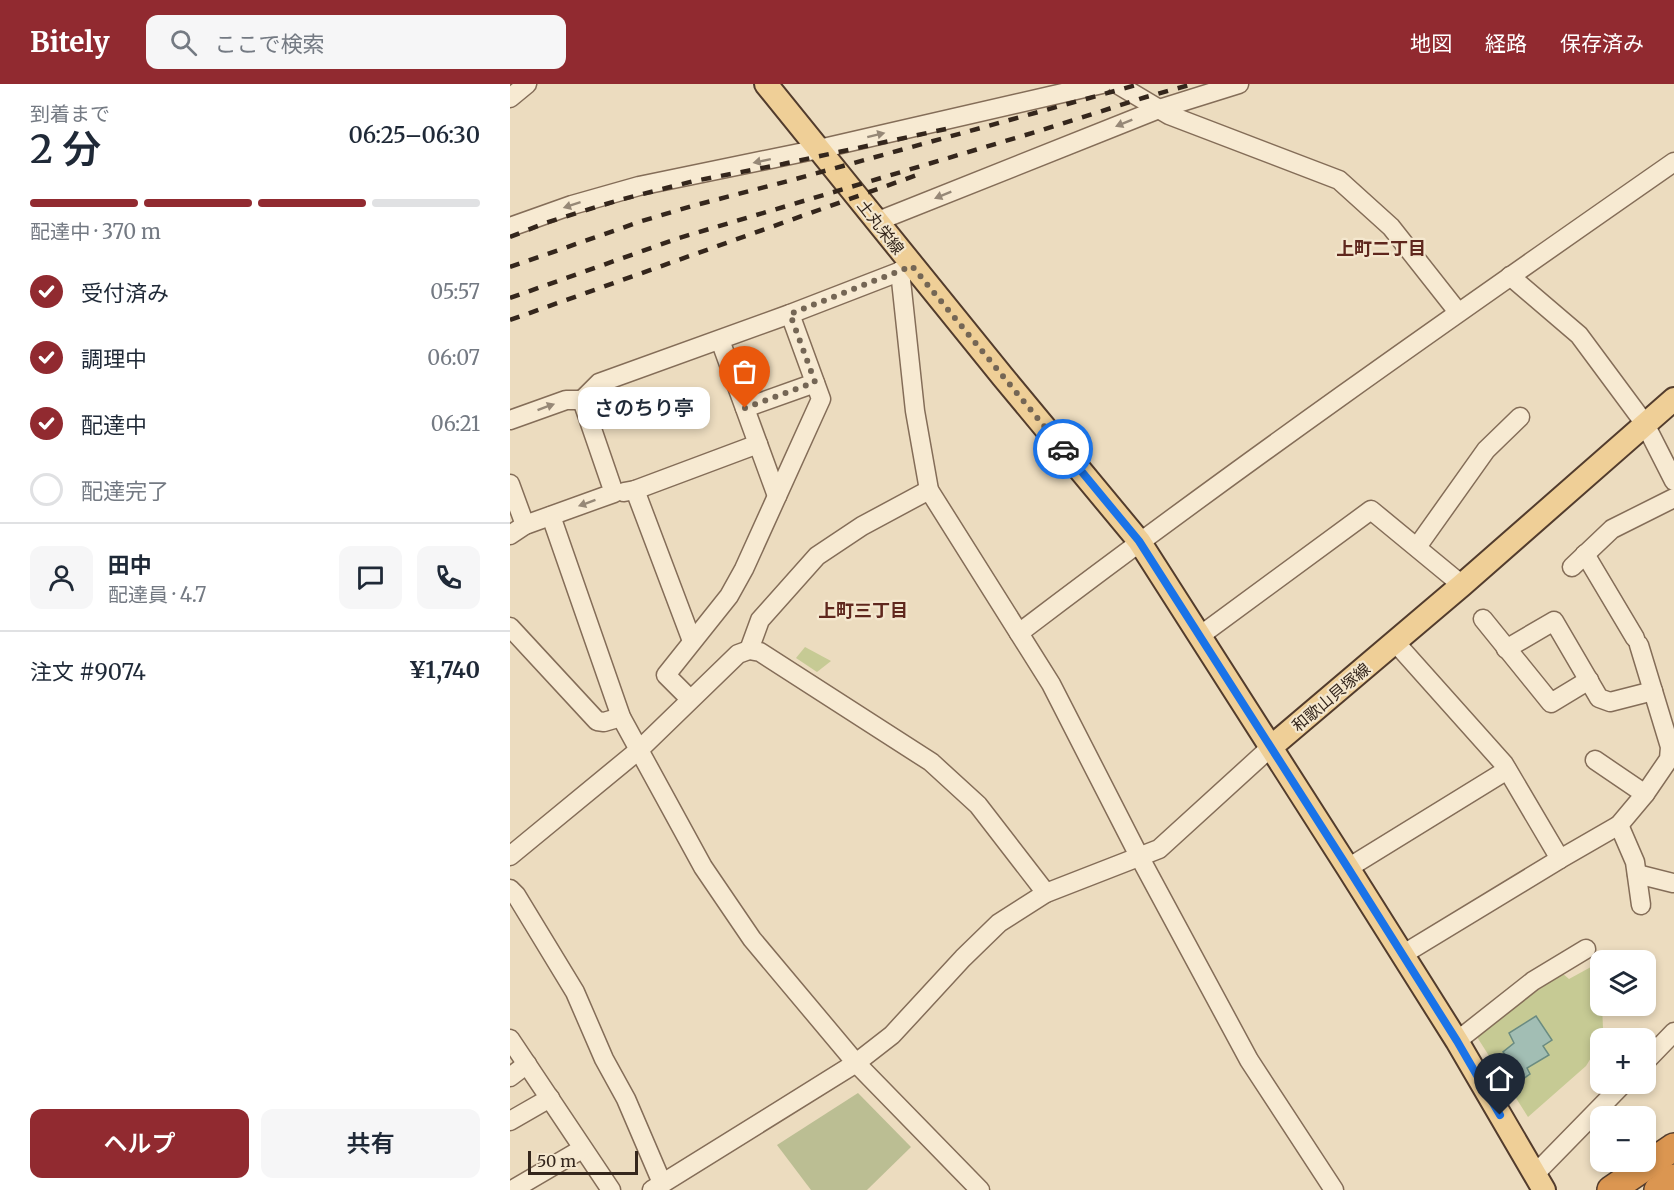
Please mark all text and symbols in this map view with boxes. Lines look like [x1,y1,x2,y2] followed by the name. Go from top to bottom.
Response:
[146,15,566,69] search box
[30,24,110,60] text: Bitely
[167,26,200,59] icon: search
[215,30,325,58] text: ここで検索
[1410,30,1452,57] text: 地図
[1485,30,1527,57] text: 経路
[1560,30,1644,57] text: 保存済み
[30,101,110,126] text: 到着まで
[1115,118,1133,128] one-way arrow
[348,121,480,149] text: 06:25–06:30
[30,125,101,174] text: 2 分
[867,130,885,140] one-way arrow
[752,157,771,166] one-way arrow
[934,191,952,200] one-way arrow
[853,196,909,258] street label: 土丸栄線
[563,201,581,211] one-way arrow
[30,219,161,244] text: 配達中 · 370 m
[1336,237,1426,260] district label: 上町二丁目
[30,275,63,308] icon: check
[81,279,169,307] text: 受付済み
[430,279,480,304] text: 05:57
[30,341,63,374] icon: check
[81,345,147,373] text: 調理中
[427,345,480,370] text: 06:07
[719,346,770,408] pin
[728,355,761,388] icon: bag
[577,387,709,429] callout: さのちり亭
[594,395,694,420] text: さのちり亭
[537,401,555,411] one-way arrow
[30,407,63,440] icon: check
[81,411,147,439] text: 配達中
[431,411,480,436] text: 06:21
[1033,419,1093,479] courier
[1047,433,1080,466] icon: car
[81,477,169,505] text: 配達完了
[578,498,596,508] one-way arrow
[30,546,93,609] button: person
[339,546,402,609] button: chat
[417,546,480,609] button: phone
[108,551,152,579] text: 田中
[108,582,206,607] text: 配達員 · 4.7
[818,599,908,622] district label: 上町三丁目
[409,656,480,684] text: ¥1,740
[30,658,146,686] text: 注文 #9074
[1288,658,1374,736] street label: 和歌山貝塚線
[1590,950,1656,1172] map controls
[1590,950,1656,1016] button: layers
[1590,1028,1656,1094] button: +
[1474,1053,1525,1115] pin
[1483,1062,1516,1095] icon: home
[1590,1106,1656,1172] button: −
[30,1109,249,1178] button: ヘルプ
[261,1109,480,1178] button: 共有
[528,1148,638,1176] scale bar
[537,1151,576,1171] text: 50 m

